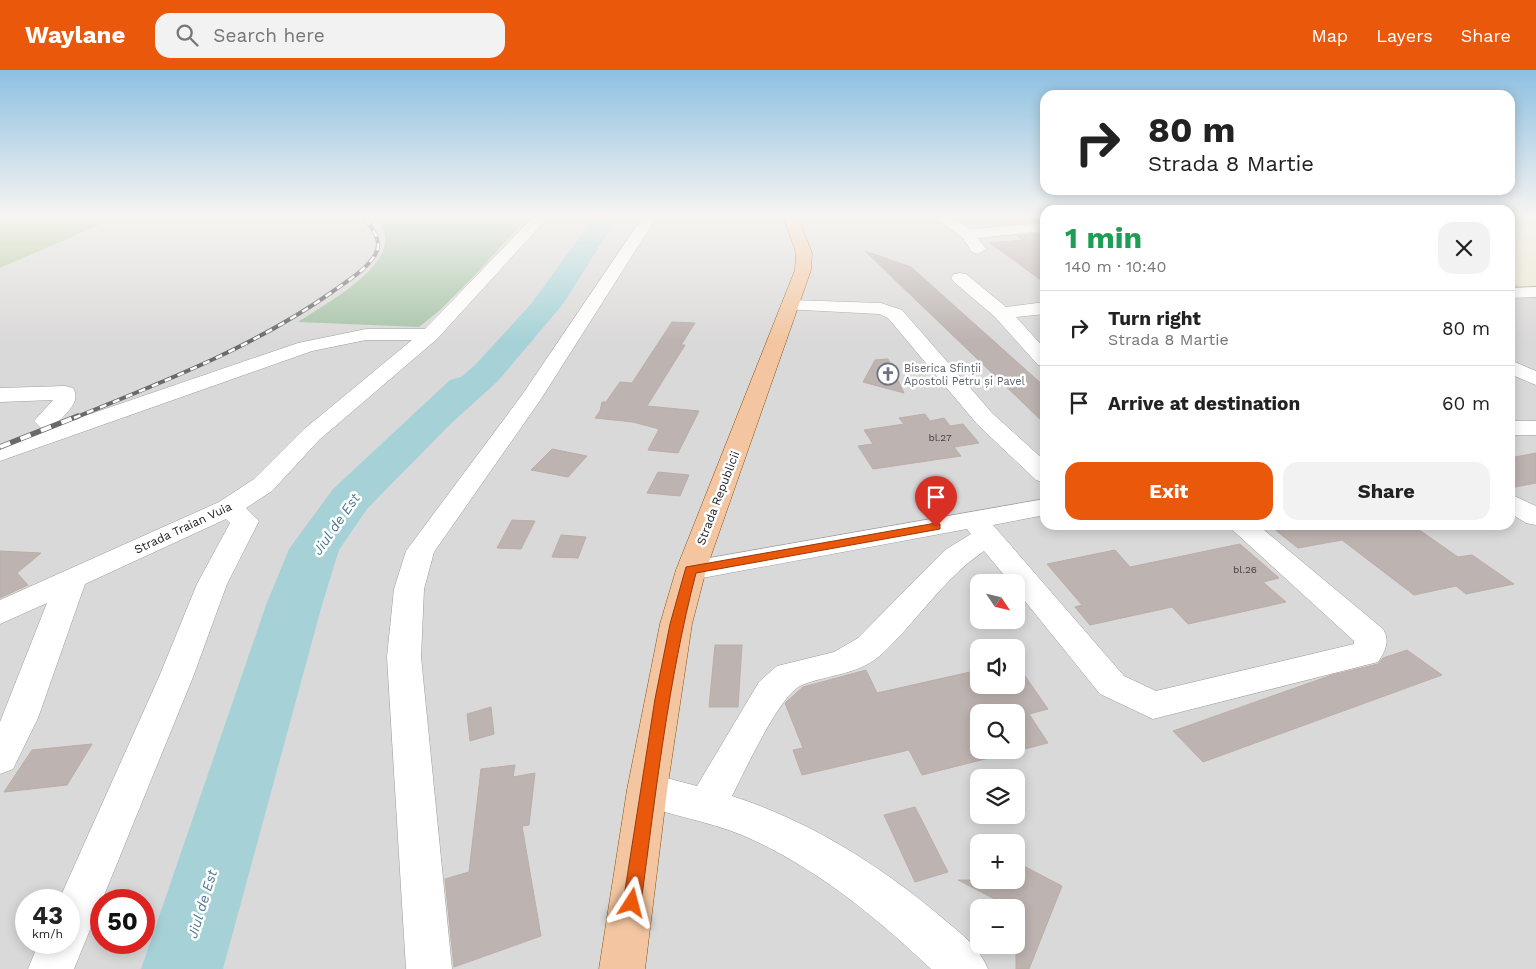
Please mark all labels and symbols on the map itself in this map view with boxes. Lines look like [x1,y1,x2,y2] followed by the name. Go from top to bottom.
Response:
[876,362,900,386] church icon: Biserica Sfinții Apostoli Petru și Pavel
[904,362,1026,388] place label: Biserica Sfinții Apostoli Petru și Pavel
[928,432,952,443] house number: bl.27
[694,449,742,547] street label: Strada Republicii
[915,476,957,527] pin
[309,490,363,558] water label: Jiul de Est
[132,499,234,557] street label: Strada Traian Vuia
[1233,564,1257,575] house number: bl.26
[970,574,1025,629] north arrow
[184,867,220,940] water label: Jiul de Est
[605,876,657,928] position arrow
[90,889,155,954] speed limit sign: 50

